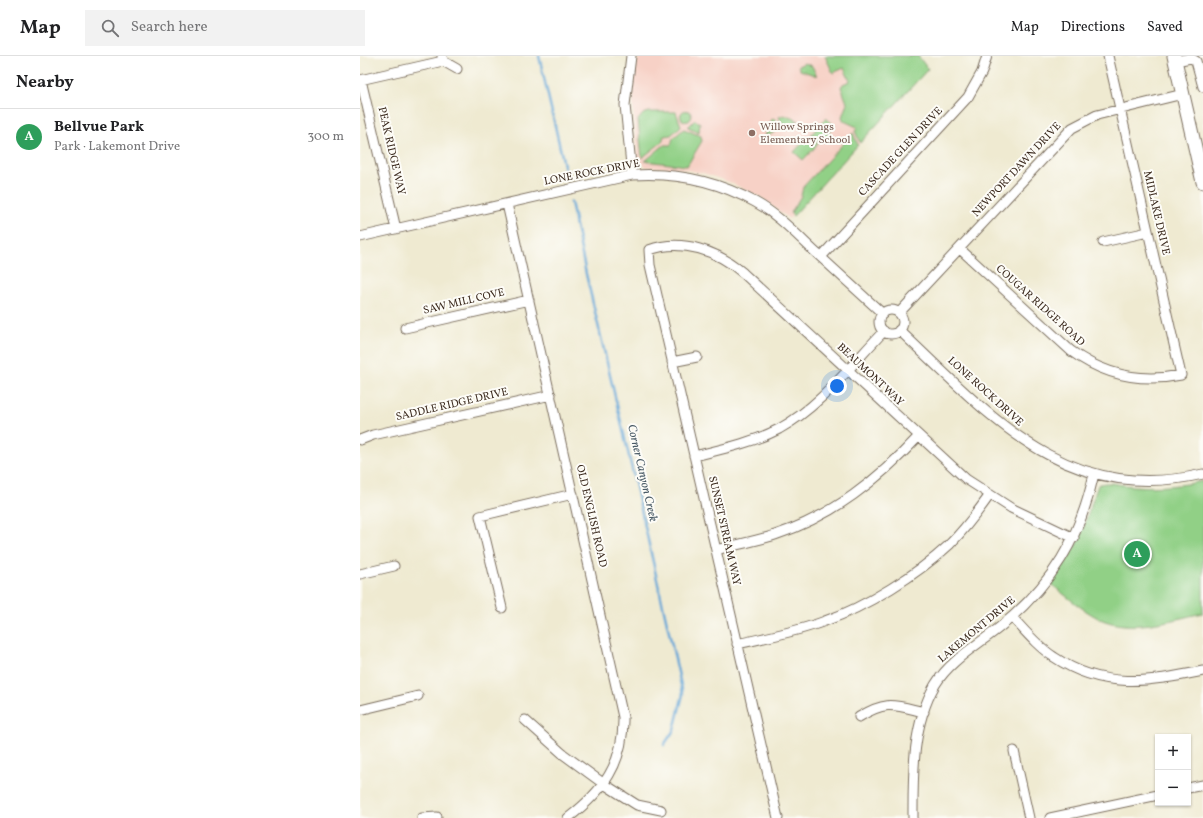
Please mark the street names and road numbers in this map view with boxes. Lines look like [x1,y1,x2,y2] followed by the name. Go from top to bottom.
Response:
[856,104,947,200] street label: CASCADE GLEN DRIVE
[374,105,408,197] street label: PEAK RIDGE WAY
[969,119,1065,221] street label: NEWPORT DAWN DRIVE
[543,156,642,190] street label: LONE ROCK DRIVE
[1139,169,1173,257] street label: MIDLAKE DRIVE
[992,262,1088,350] street label: COUGAR RIDGE ROAD
[422,285,507,319] street label: SAW MILL COVE
[833,340,907,410] street label: BEAUMONT WAY
[944,354,1026,430] street label: LONE ROCK DRIVE
[394,385,510,425] street label: SADDLE RIDGE DRIVE
[572,463,610,569] street label: OLD ENGLISH ROAD
[704,475,744,587] street label: SUNSET STREAM WAY
[935,593,1019,667] street label: LAKEMONT DRIVE

